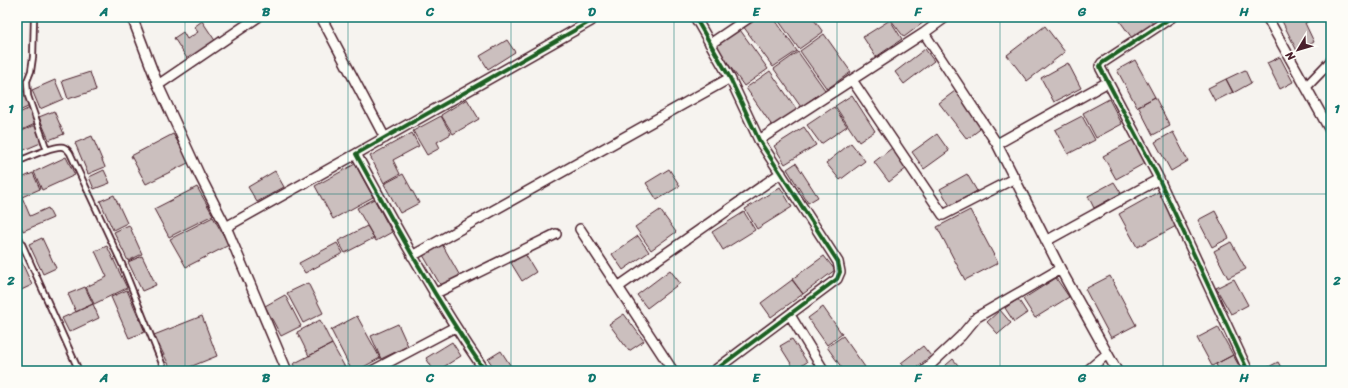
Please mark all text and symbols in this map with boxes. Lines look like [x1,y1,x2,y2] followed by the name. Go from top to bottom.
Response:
[99,0,108,23] text: A
[262,0,271,23] text: B
[425,0,435,23] text: C
[588,0,596,23] text: D
[752,0,761,23] text: E
[913,0,922,23] text: F
[1077,0,1087,23] text: G
[1238,0,1249,23] text: H
[1278,30,1318,70] north arrow
[1280,47,1301,65] text: N
[8,97,14,120] text: 1
[1334,97,1340,120] text: 1
[6,269,15,292] text: 2
[1332,269,1341,292] text: 2
[99,366,108,388] text: A
[262,366,271,388] text: B
[425,366,435,388] text: C
[588,366,596,388] text: D
[752,366,761,388] text: E
[913,366,922,388] text: F
[1077,366,1087,388] text: G
[1238,366,1249,388] text: H

